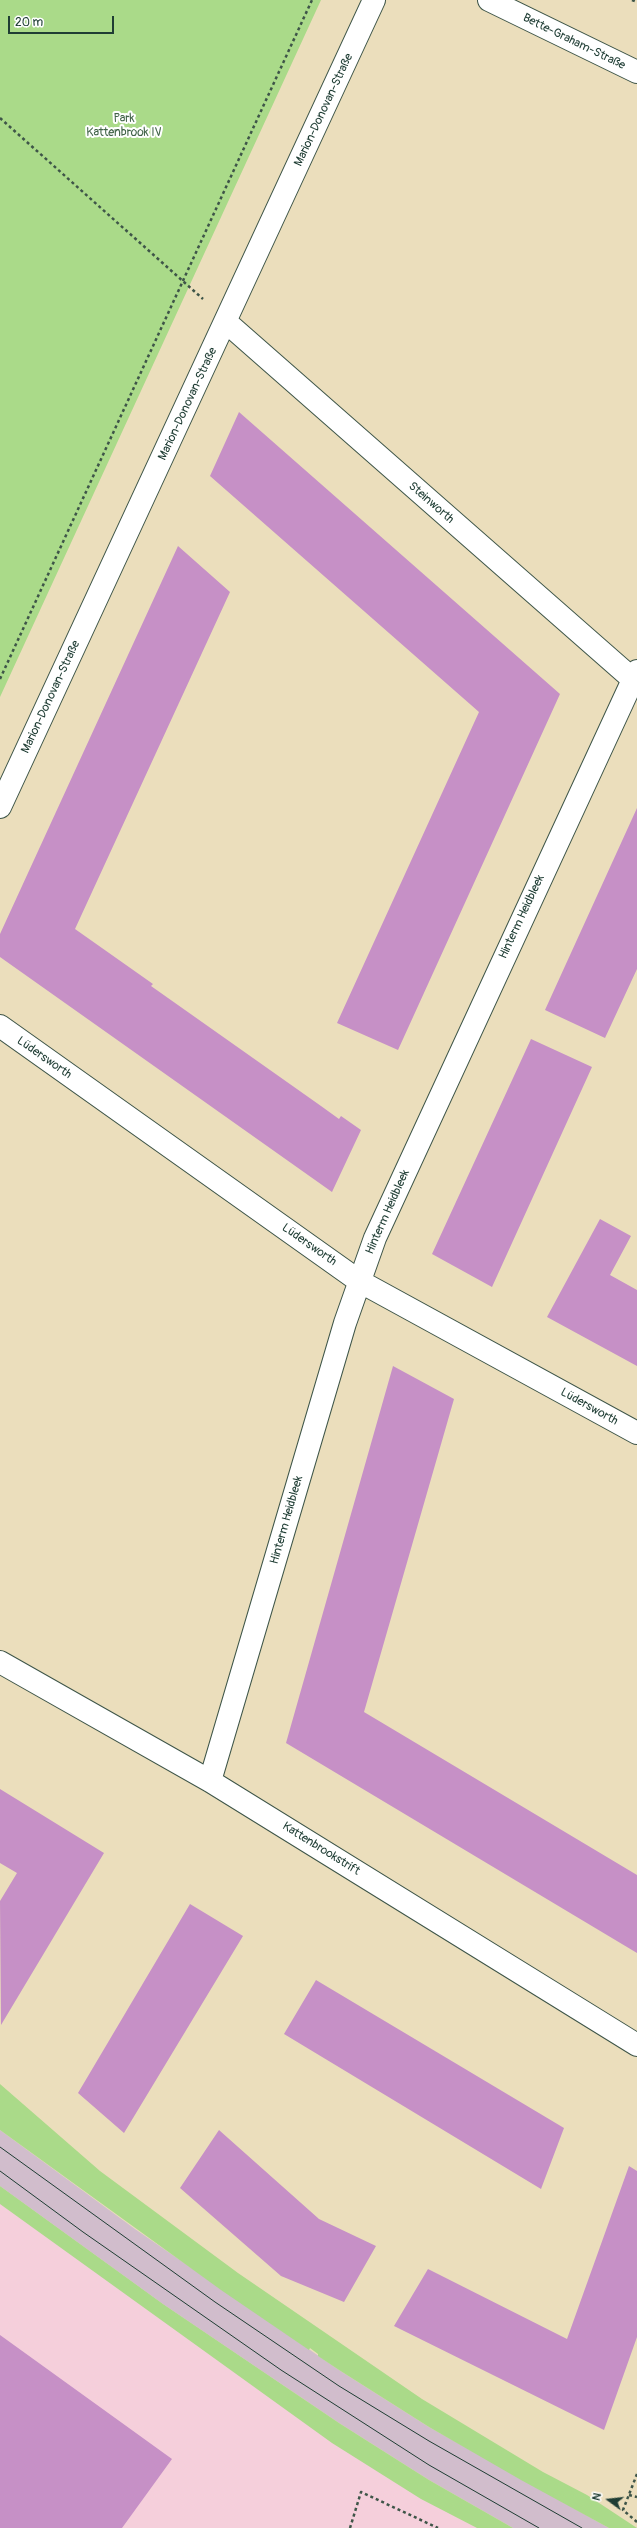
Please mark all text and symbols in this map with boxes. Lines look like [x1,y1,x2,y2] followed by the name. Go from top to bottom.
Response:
[10,8,116,34] scale bar
[520,11,628,73] street label: Bette-Graham-Straße
[15,15,43,30] text: 20 m
[292,51,356,169] street label: Marion-Donovan-Straße
[86,112,162,140] park label: Park Kattenbrook IV
[156,345,220,463] street label: Marion-Donovan-Straße
[405,479,457,527] street label: Steinworth
[19,638,83,756] street label: Marion-Donovan-Straße
[496,873,548,961] street label: Hinterm Heidbleek
[14,1034,74,1082] street label: Lüdersworth
[363,1167,413,1257] street label: Hinterm Heidbleek
[279,1221,339,1269] street label: Lüdersworth
[558,1385,620,1429] street label: Lüdersworth
[268,1474,306,1566] street label: Hinterm Heidbleek
[280,1819,362,1879] street label: Kattenbrookstrift
[589,2480,629,2520] north arrow
[590,2491,604,2502] text: N

